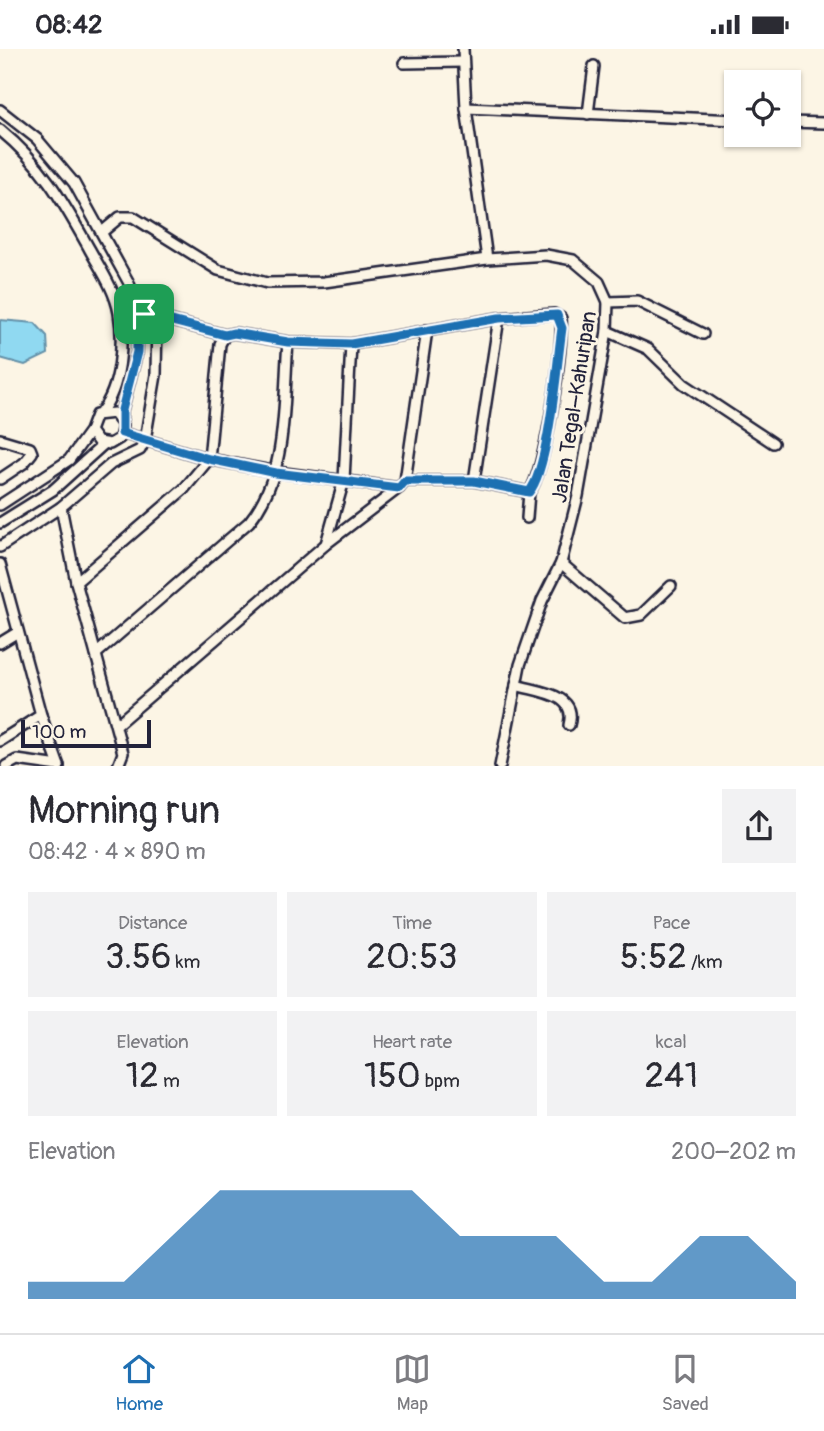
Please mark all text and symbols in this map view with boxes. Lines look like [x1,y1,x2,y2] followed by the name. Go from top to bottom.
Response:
[35,9,102,41] text: 08:42
[724,70,801,147] map controls
[724,70,801,147] button: locate
[114,284,174,344] pin
[125,295,163,333] icon: arrive
[546,309,603,505] street label: Jalan Tegal–Kahuripan
[21,717,150,749] scale bar
[32,720,86,744] text: 100 m
[28,787,220,835] text: Morning run
[722,789,796,863] button: share
[28,837,206,866] text: 08:42 · 4 × 890 m
[118,911,187,935] text: Distance
[392,911,432,935] text: Time
[653,911,690,935] text: Pace
[105,935,171,979] text: 3.56
[366,935,458,979] text: 20:53
[620,935,687,979] text: 5:52
[171,950,200,974] text: km
[687,950,723,974] text: /km
[116,1030,189,1054] text: Elevation
[372,1030,452,1054] text: Heart rate
[656,1030,687,1054] text: kcal
[126,1054,159,1098] text: 12
[364,1054,421,1098] text: 150
[645,1054,698,1098] text: 241
[159,1069,180,1093] text: m
[421,1069,460,1093] text: bpm
[28,1137,116,1166] text: Elevation
[671,1137,796,1166] text: 200–202 m
[115,1350,163,1416] tab: Home
[393,1350,431,1416] tab: Map
[662,1350,709,1416] tab: Saved

